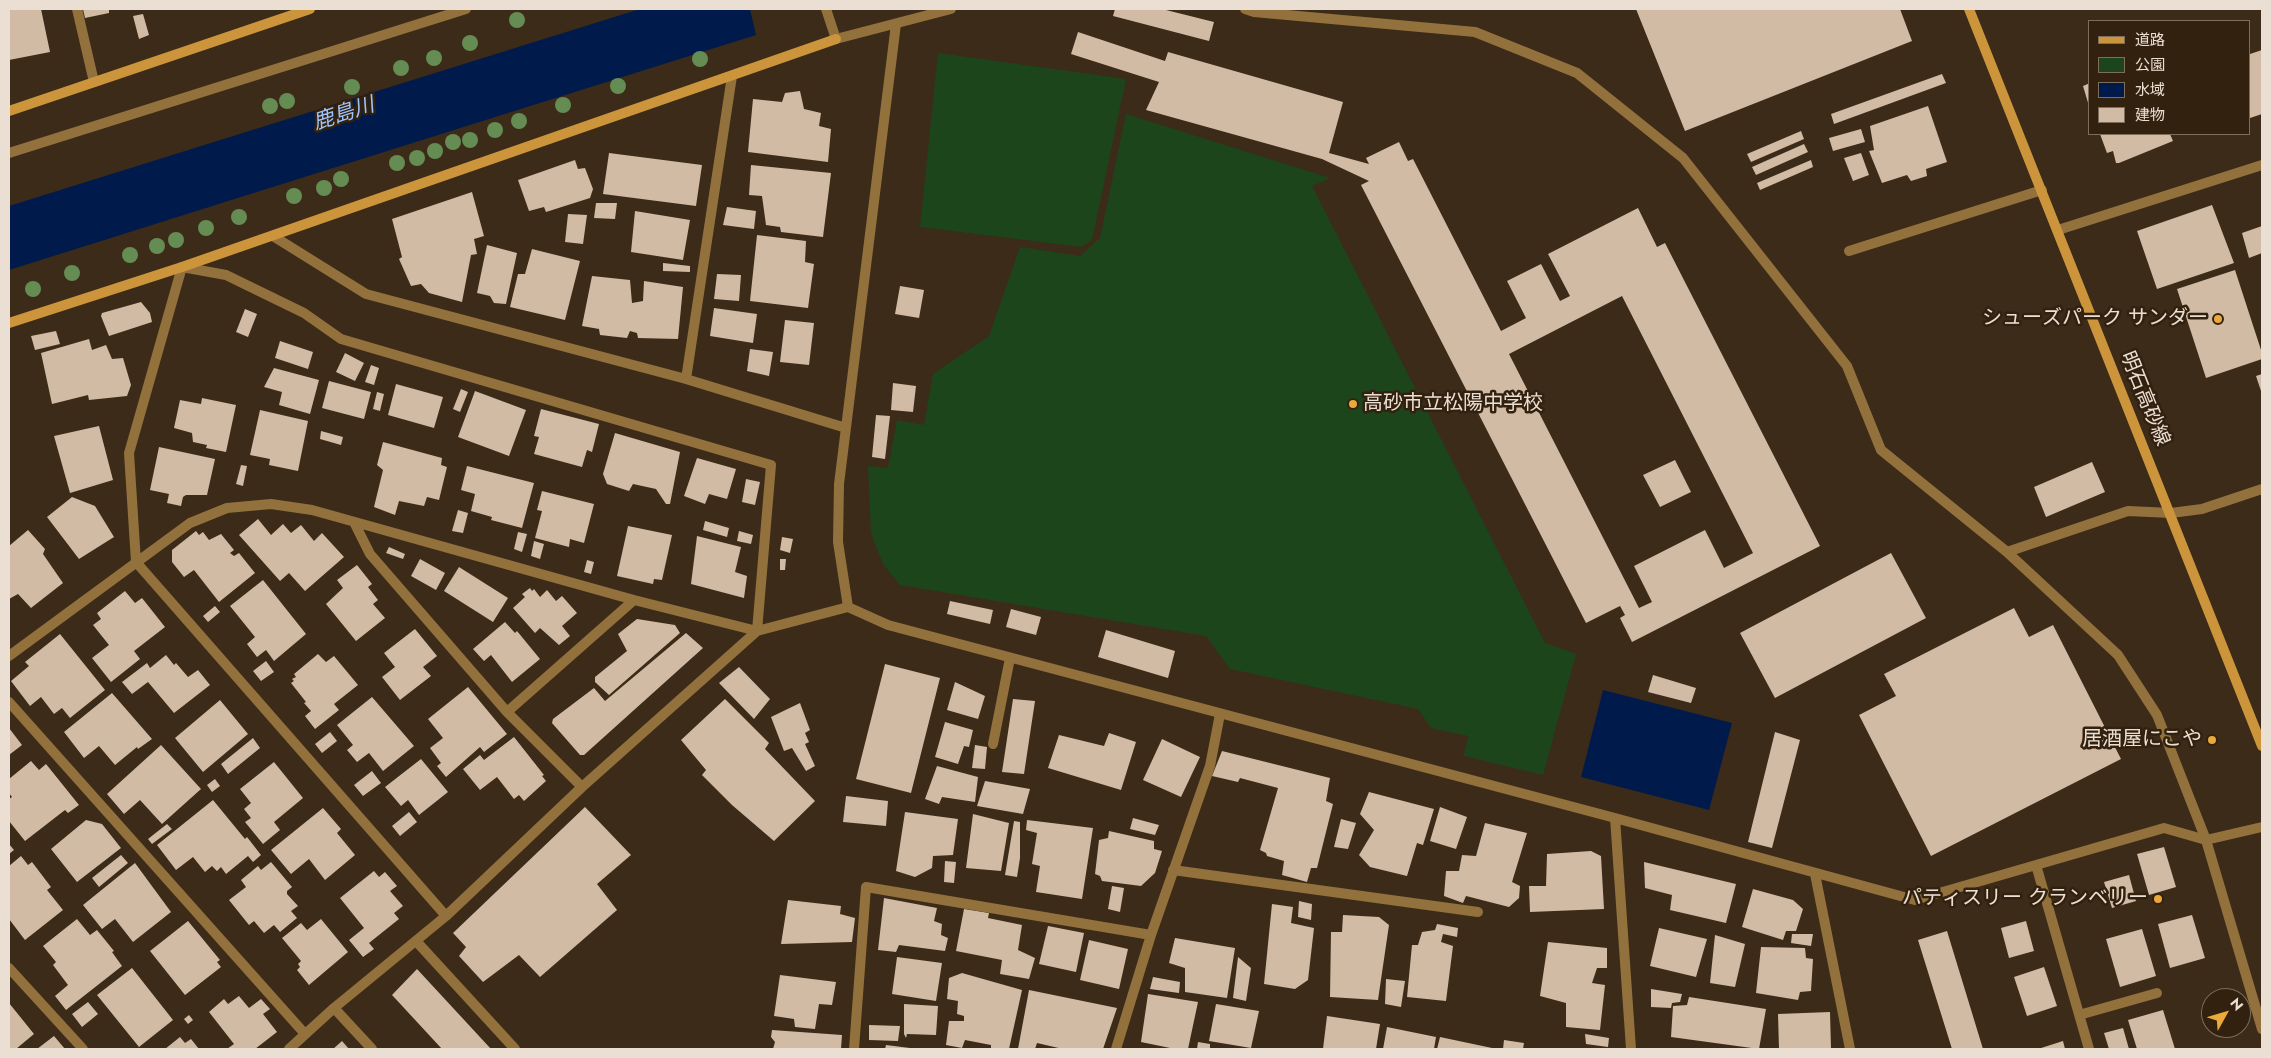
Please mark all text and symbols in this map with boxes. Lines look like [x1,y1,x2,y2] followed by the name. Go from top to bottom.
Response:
[2088,20,2251,135] legend
[2135,29,2165,51] text: 道路
[2135,54,2165,76] text: 公園
[2135,79,2165,101] text: 水域
[310,93,378,137] water label: 鹿島川
[2135,104,2165,126] text: 建物
[1982,307,2208,331] place label: シューズパーク サンダー
[2212,313,2224,325] marker: シューズパーク サンダー
[2114,348,2174,450] street label: 明石高砂線
[1363,392,1543,416] place label: 高砂市立松陽中学校
[1347,398,1359,410] marker: 高砂市立松陽中学校
[2082,728,2202,752] place label: 居酒屋にこや
[2206,734,2218,746] marker: 居酒屋にこや
[1902,887,2148,911] place label: パティスリー クランベリー
[2152,893,2164,905] marker: パティスリー クランベリー
[2201,988,2251,1038] north arrow
[2226,994,2248,1015] text: N

